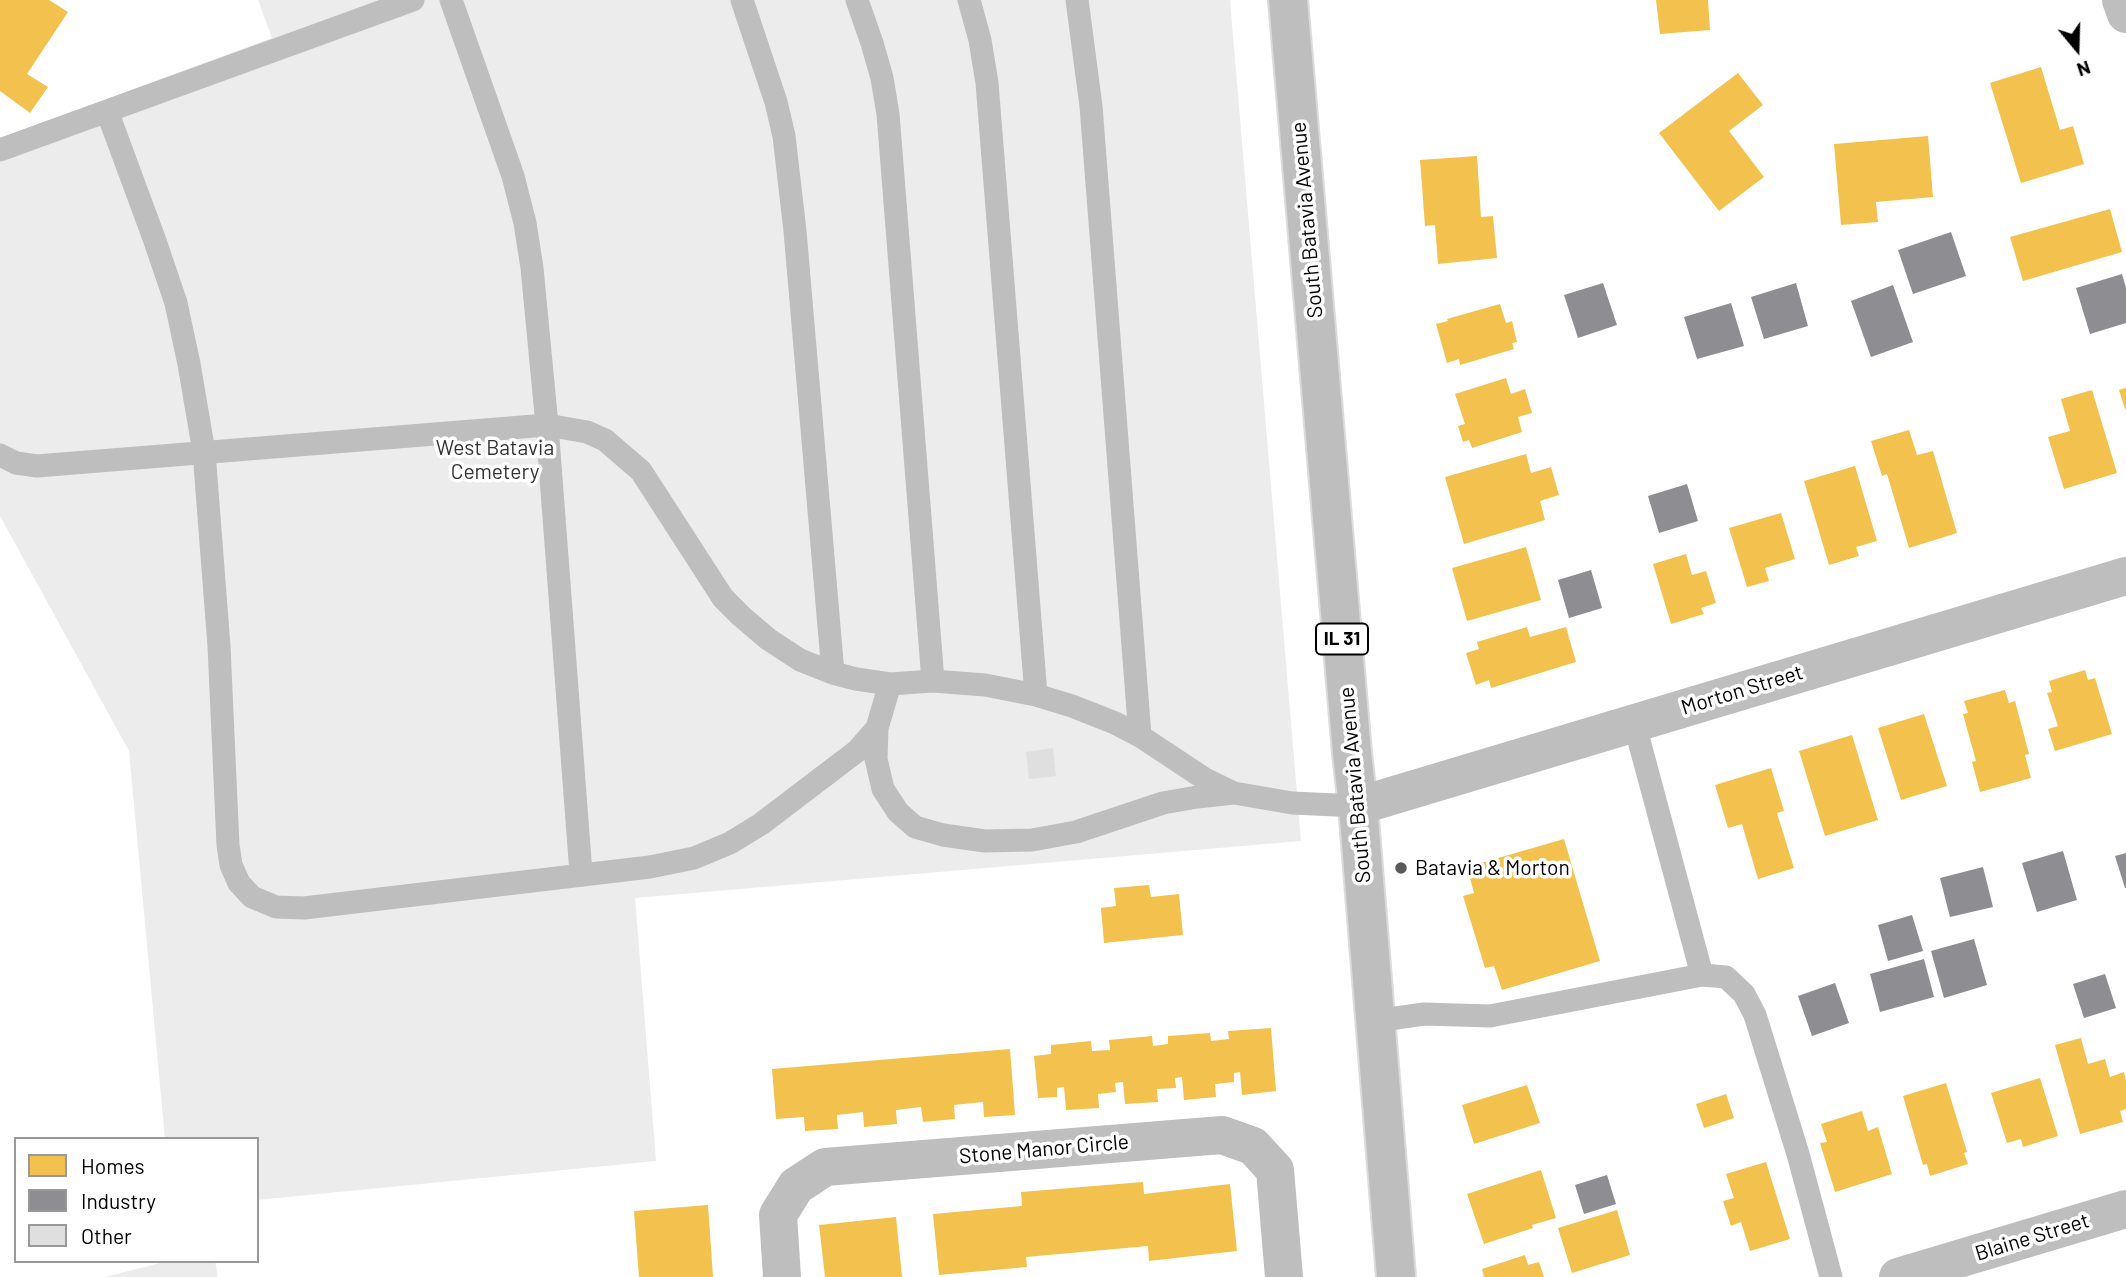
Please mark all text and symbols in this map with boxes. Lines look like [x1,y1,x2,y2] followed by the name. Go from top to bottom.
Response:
[2042,14,2112,84] north arrow
[2074,56,2094,82] text: N
[1286,121,1328,319] street label: South Batavia Avenue
[436,435,554,485] park label: West Batavia Cemetery
[1316,624,1368,654] road number: IL 31
[1678,660,1806,720] street label: Morton Street
[1334,686,1376,884] street label: South Batavia Avenue
[1415,855,1570,881] place label: Batavia & Morton
[1393,860,1409,876] marker: Batavia & Morton
[958,1129,1130,1169] street label: Stone Manor Circle
[14,1137,259,1263] legend
[81,1153,145,1178] text: Homes
[81,1188,156,1213] text: Industry
[1972,1208,2092,1266] street label: Blaine Street
[81,1223,132,1248] text: Other

